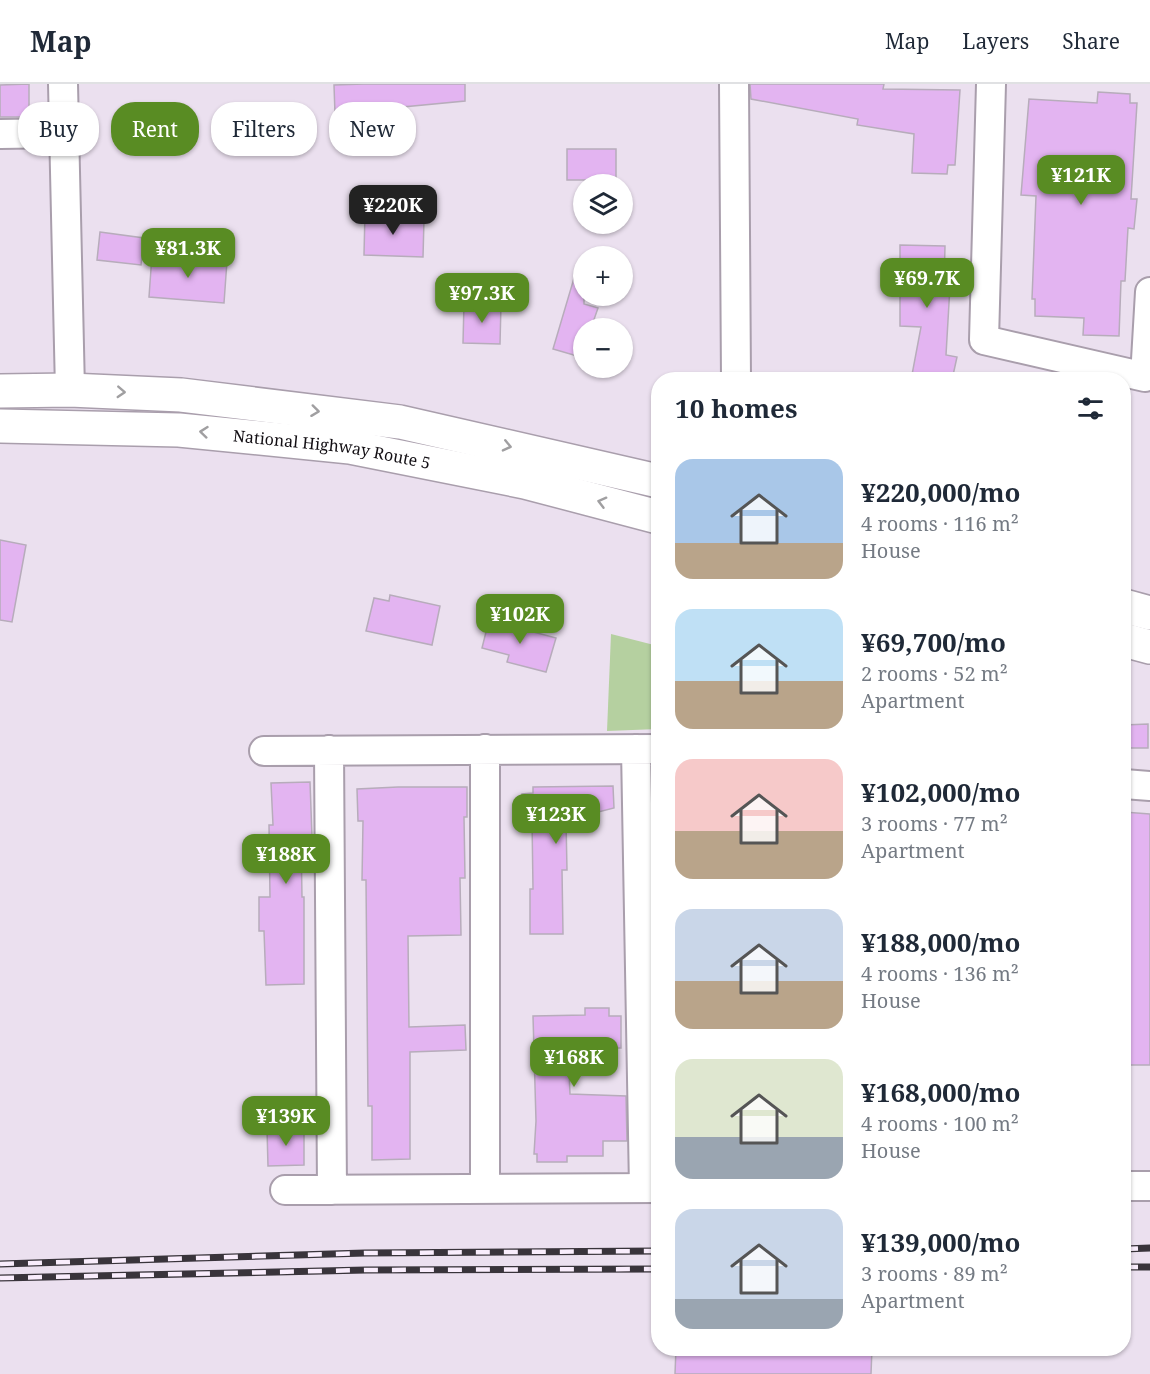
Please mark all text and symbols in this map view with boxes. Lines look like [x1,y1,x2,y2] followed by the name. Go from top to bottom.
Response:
[30,22,92,60] text: Map
[885,27,929,55] text: Map
[962,27,1029,55] text: Layers
[1062,27,1120,55] text: Share
[18,102,99,156] chip: Buy
[111,102,199,156] chip: Rent
[211,102,317,156] chip: Filters
[329,102,416,156] chip: New
[1039,155,1123,206] pin: ¥121K
[1051,161,1111,188] text: ¥121K
[573,174,633,378] map controls
[573,174,633,234] button: layers
[351,185,435,236] pin: ¥220K
[363,191,423,218] text: ¥220K
[139,228,237,279] pin: ¥81.3K
[155,234,221,261] text: ¥81.3K
[573,246,633,306] button: +
[878,258,976,309] pin: ¥69.7K
[894,264,960,291] text: ¥69.7K
[433,273,531,324] pin: ¥97.3K
[449,279,515,306] text: ¥97.3K
[573,318,633,378] button: −
[117,386,126,399] one-way arrow
[675,390,797,426] text: 10 homes
[1074,392,1107,425] icon: filters
[311,405,320,417] one-way arrow
[232,424,432,474] street label: National Highway Route 5
[199,426,208,439] one-way arrow
[502,439,512,452] one-way arrow
[861,474,1021,510] text: ¥220,000/mo
[723,483,795,555] icon: home
[597,497,608,509] one-way arrow
[861,510,1019,537] text: 4 rooms · 116 m²
[861,537,921,564] text: House
[478,594,562,645] pin: ¥102K
[490,600,550,627] text: ¥102K
[861,624,1006,660] text: ¥69,700/mo
[723,633,795,705] icon: home
[861,660,1008,687] text: 2 rooms · 52 m²
[861,687,965,714] text: Apartment
[861,774,1021,810] text: ¥102,000/mo
[723,783,795,855] icon: home
[514,794,598,845] pin: ¥123K
[526,800,586,827] text: ¥123K
[861,810,1008,837] text: 3 rooms · 77 m²
[244,834,328,885] pin: ¥188K
[861,837,965,864] text: Apartment
[256,840,316,867] text: ¥188K
[861,924,1021,960] text: ¥188,000/mo
[723,933,795,1005] icon: home
[861,960,1019,987] text: 4 rooms · 136 m²
[861,987,921,1014] text: House
[532,1037,616,1088] pin: ¥168K
[544,1043,604,1070] text: ¥168K
[861,1074,1021,1110] text: ¥168,000/mo
[723,1083,795,1155] icon: home
[244,1096,328,1147] pin: ¥139K
[256,1102,316,1129] text: ¥139K
[861,1110,1019,1137] text: 4 rooms · 100 m²
[861,1137,921,1164] text: House
[861,1224,1021,1260] text: ¥139,000/mo
[723,1233,795,1305] icon: home
[861,1260,1008,1287] text: 3 rooms · 89 m²
[861,1287,965,1314] text: Apartment

